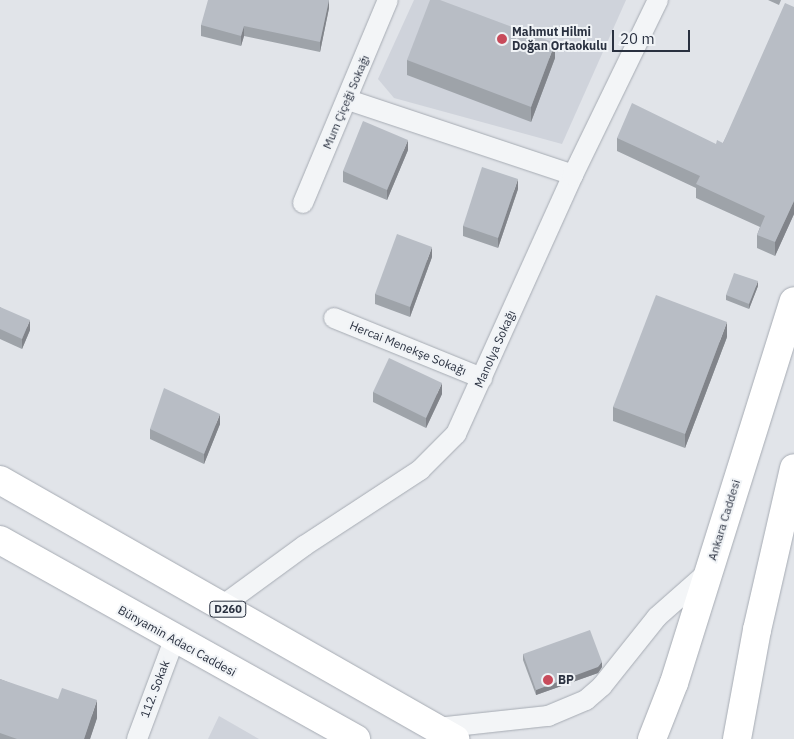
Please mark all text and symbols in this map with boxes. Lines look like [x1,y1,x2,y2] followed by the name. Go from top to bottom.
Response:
[614,20,692,52] scale bar
[512,25,607,53] place label: Mahmut Hilmi Doğan Ortaokulu
[620,29,655,48] text: 20 m
[496,33,508,45] marker: Mahmut Hilmi Doğan Ortaokulu
[320,53,372,151] street label: Mum Çiçeği Sokağı
[471,308,519,390] street label: Manolya Sokağı
[348,318,468,378] street label: Hercai Menekşe Sokağı
[705,478,743,562] street label: Ankara Caddesi
[209,600,247,618] road number: D260
[115,602,239,680] street label: Bünyamin Adacı Caddesi
[137,658,173,720] street label: 112. Sokak
[558,673,574,687] place label: BP
[542,674,554,686] marker: BP

